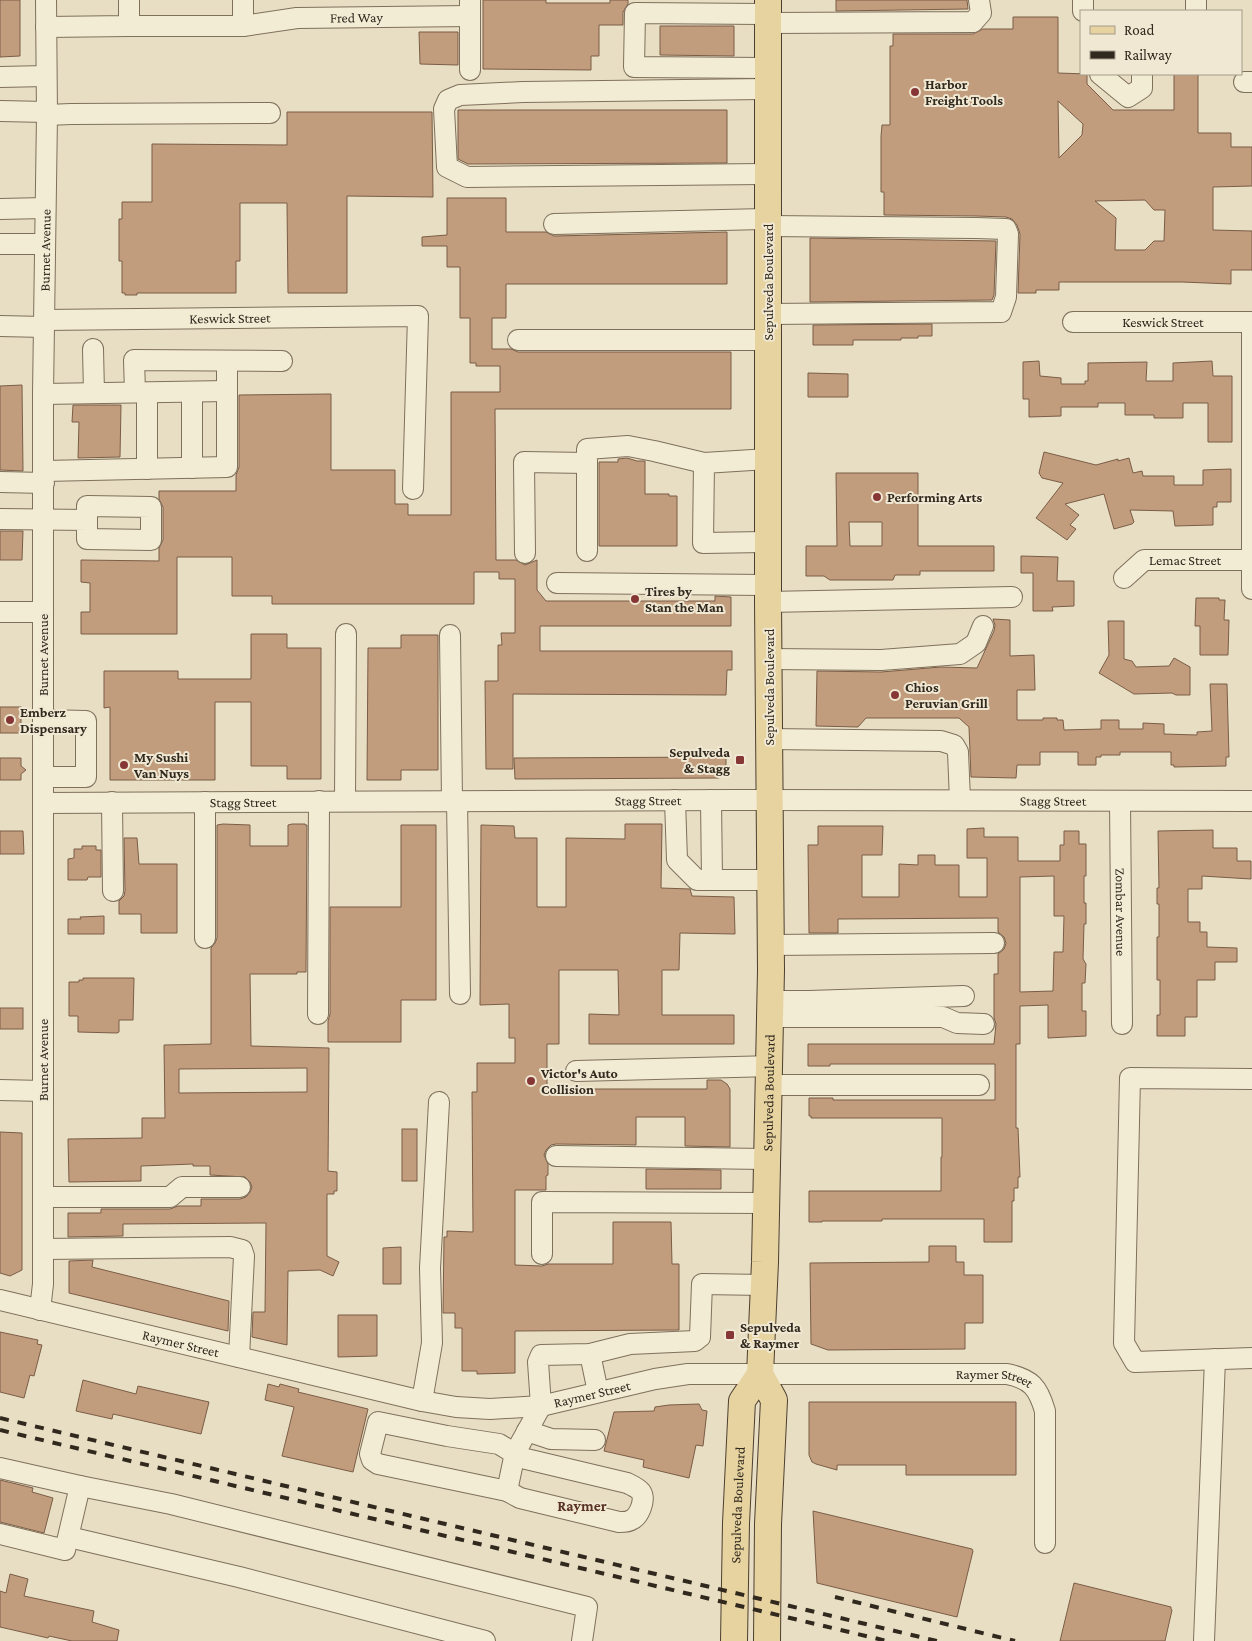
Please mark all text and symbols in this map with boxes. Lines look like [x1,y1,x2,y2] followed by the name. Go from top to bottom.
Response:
[330,9,383,26] street label: Fred Way
[1080,10,1242,75] legend
[1124,22,1155,38] text: Road
[1124,47,1172,64] text: Railway
[925,76,1003,108] place label: Harbor Freight Tools
[909,86,921,98] marker: Harbor Freight Tools
[36,209,54,291] street label: Burnet Avenue
[760,223,776,340] street label: Sepulveda Boulevard
[189,310,271,326] street label: Keswick Street
[1122,314,1204,330] street label: Keswick Street
[887,489,982,505] place label: Performing Arts
[871,491,883,503] marker: Performing Arts
[1149,552,1222,568] street label: Lemac Street
[645,583,724,615] place label: Tires by Stan the Man
[629,593,641,605] marker: Tires by Stan the Man
[35,614,51,696] street label: Burnet Avenue
[761,628,777,745] street label: Sepulveda Boulevard
[905,679,988,711] place label: Chios Peruvian Grill
[889,689,901,701] marker: Chios Peruvian Grill
[20,704,87,736] place label: Emberz Dispensary
[4,714,16,726] marker: Emberz Dispensary
[669,744,730,776] place label: Sepulveda & Stagg
[133,749,189,781] place label: My Sushi Van Nuys
[734,754,746,766] marker: Sepulveda & Stagg
[118,759,130,771] marker: My Sushi Van Nuys
[615,792,682,809] street label: Stagg Street
[1020,793,1087,809] street label: Stagg Street
[210,794,277,810] street label: Stagg Street
[1113,868,1129,956] street label: Zombar Avenue
[35,1019,51,1101] street label: Burnet Avenue
[759,1034,778,1151] street label: Sepulveda Boulevard
[540,1065,618,1097] place label: Victor's Auto Collision
[525,1075,537,1087] marker: Victor's Auto Collision
[740,1319,801,1351] place label: Sepulveda & Raymer
[141,1326,221,1360] street label: Raymer Street
[724,1329,736,1341] marker: Sepulveda & Raymer
[956,1366,1037,1391] street label: Raymer Street
[552,1377,632,1411] street label: Raymer Street
[727,1446,748,1564] street label: Sepulveda Boulevard
[557,1498,607,1514] district label: Raymer

